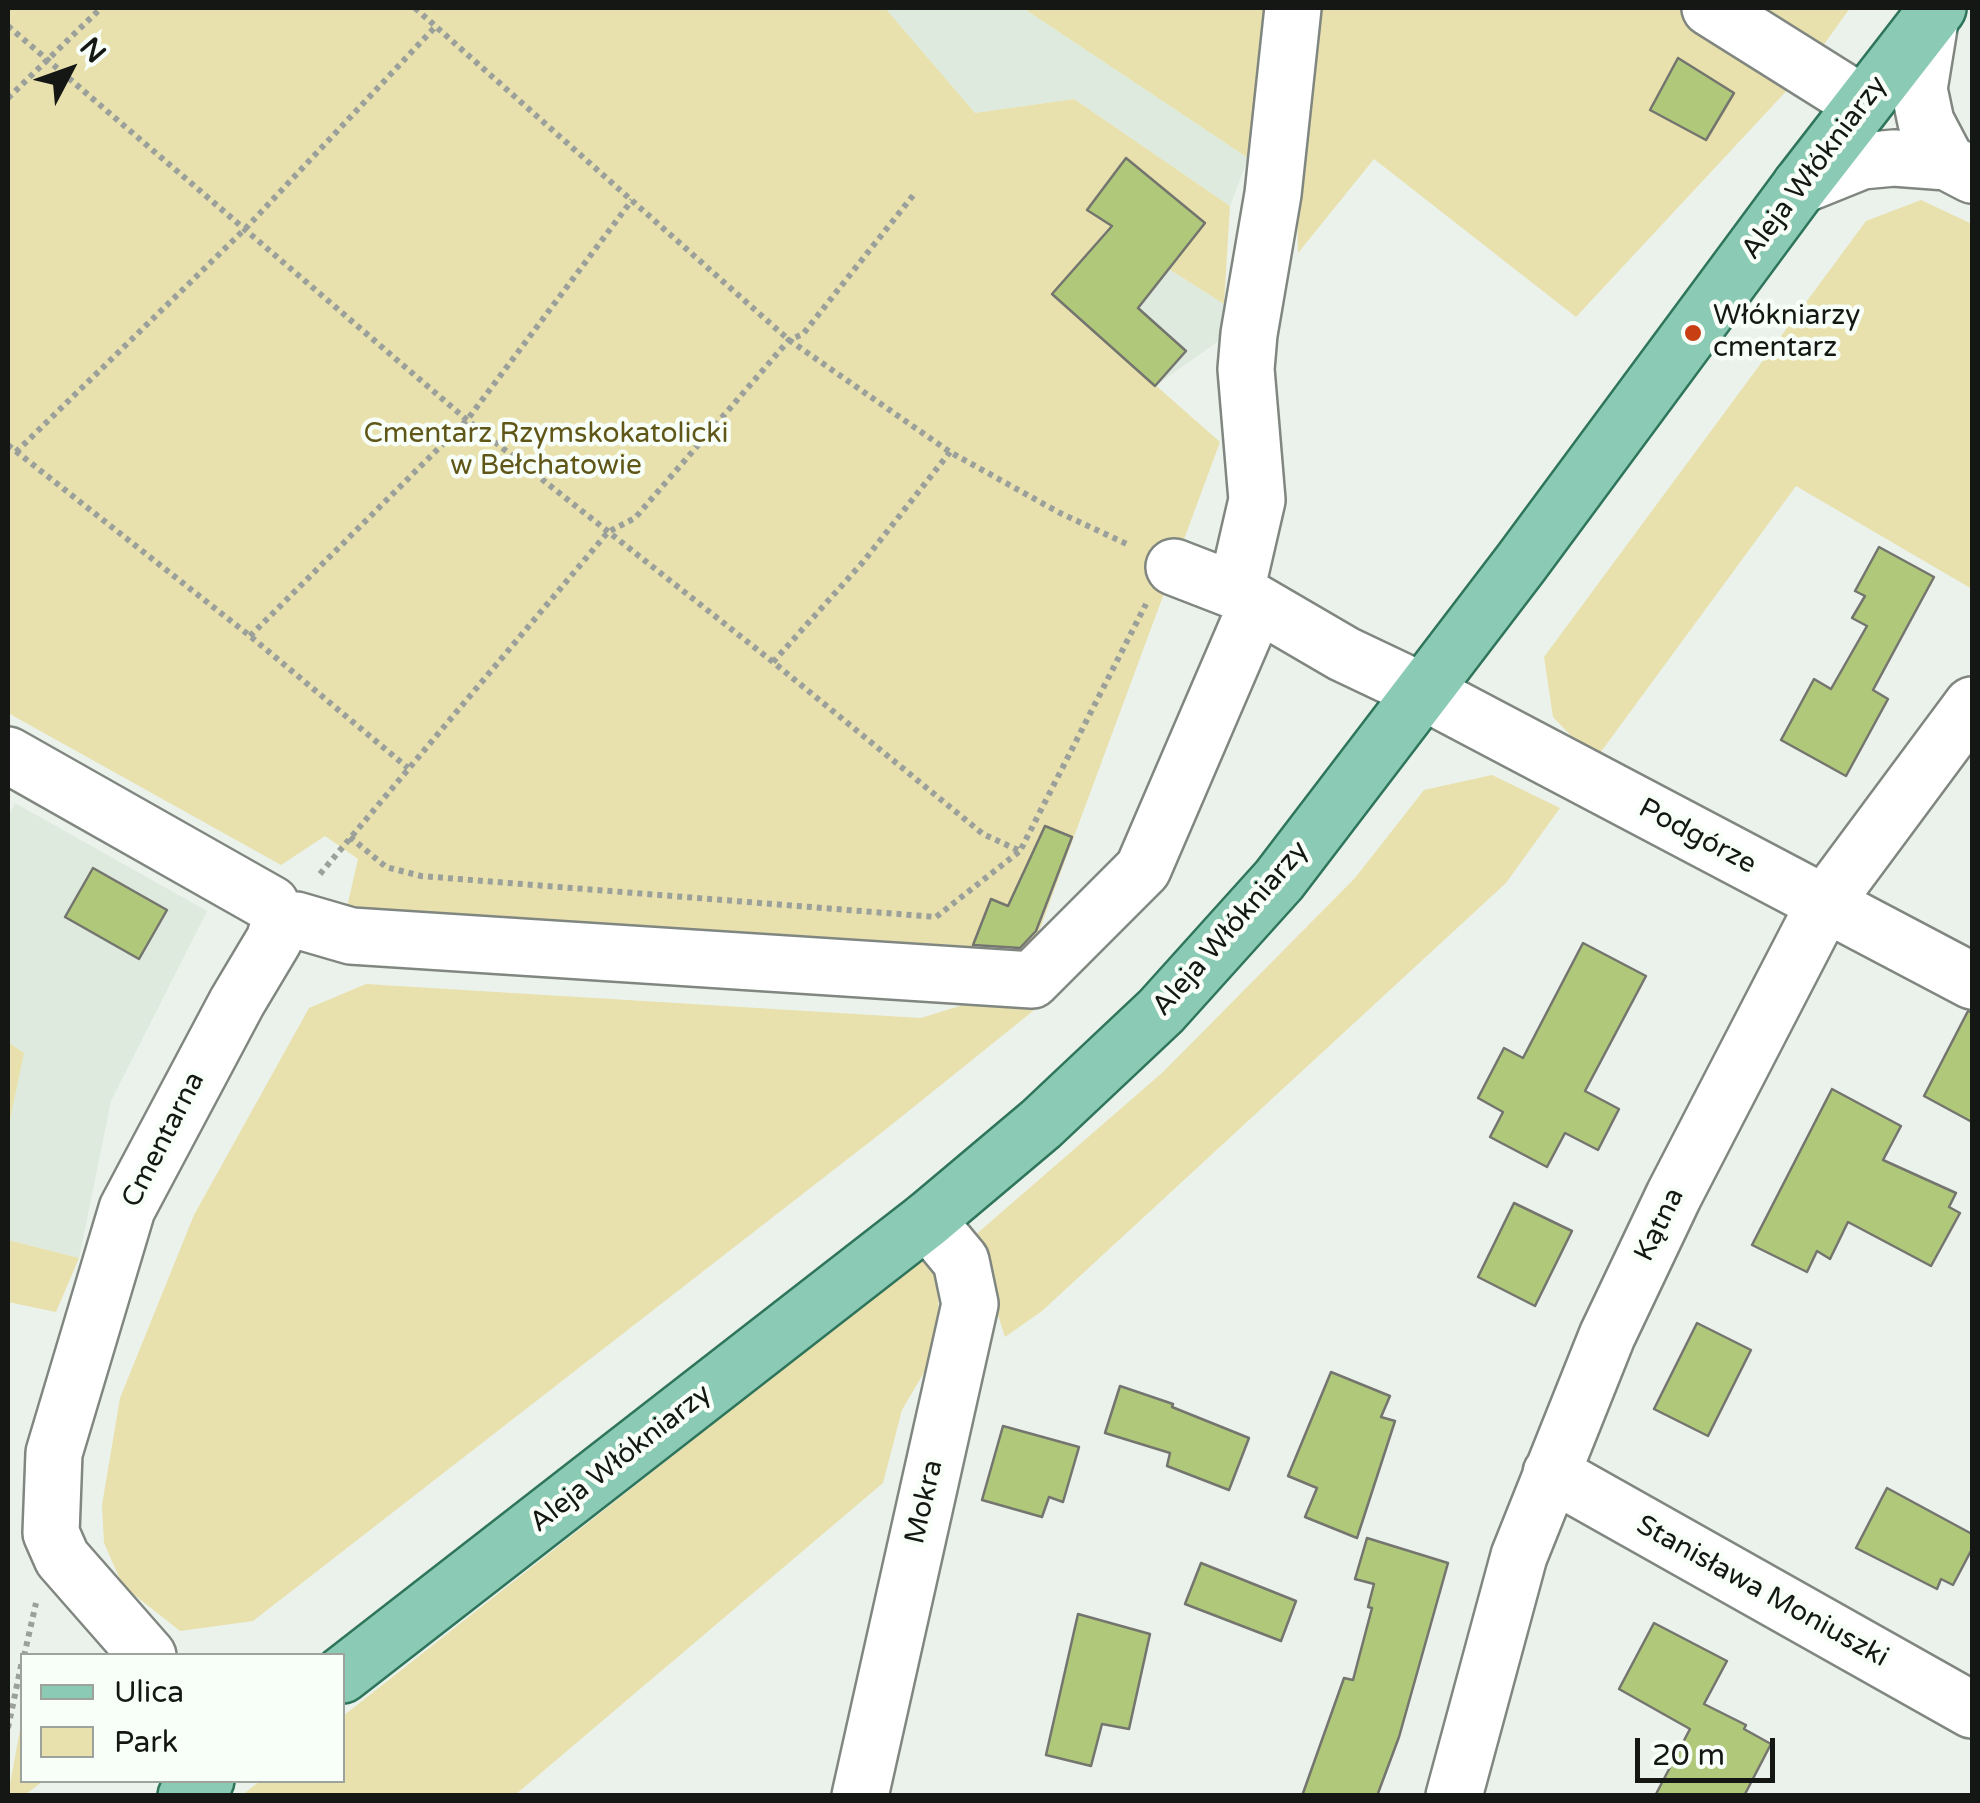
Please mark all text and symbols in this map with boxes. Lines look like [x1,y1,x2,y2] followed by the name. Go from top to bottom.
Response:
[20,20,120,120] north arrow
[72,31,113,70] text: N
[1735,70,1895,266] street label: Aleja Włókniarzy
[1713,300,1860,366] place label: Włókniarzy cmentarz
[1682,322,1704,344] marker: Włókniarzy cmentarz
[363,418,729,484] park label: Cmentarz Rzymskokatolicki w Bełchatowie
[1632,792,1762,882] street label: Podgórze
[1146,835,1316,1023] street label: Aleja Włókniarzy
[116,1067,212,1213] street label: Cmentarna
[1628,1183,1692,1267] street label: Kątna
[524,1378,718,1540] street label: Aleja Włókniarzy
[899,1457,951,1547] street label: Mokra
[1630,1509,1894,1675] street label: Stanisława Moniuszki
[20,1653,345,1783] legend
[114,1674,184,1711] text: Ulica
[1640,1718,1780,1780] scale bar
[114,1724,178,1761] text: Park
[1652,1737,1725,1774] text: 20 m

